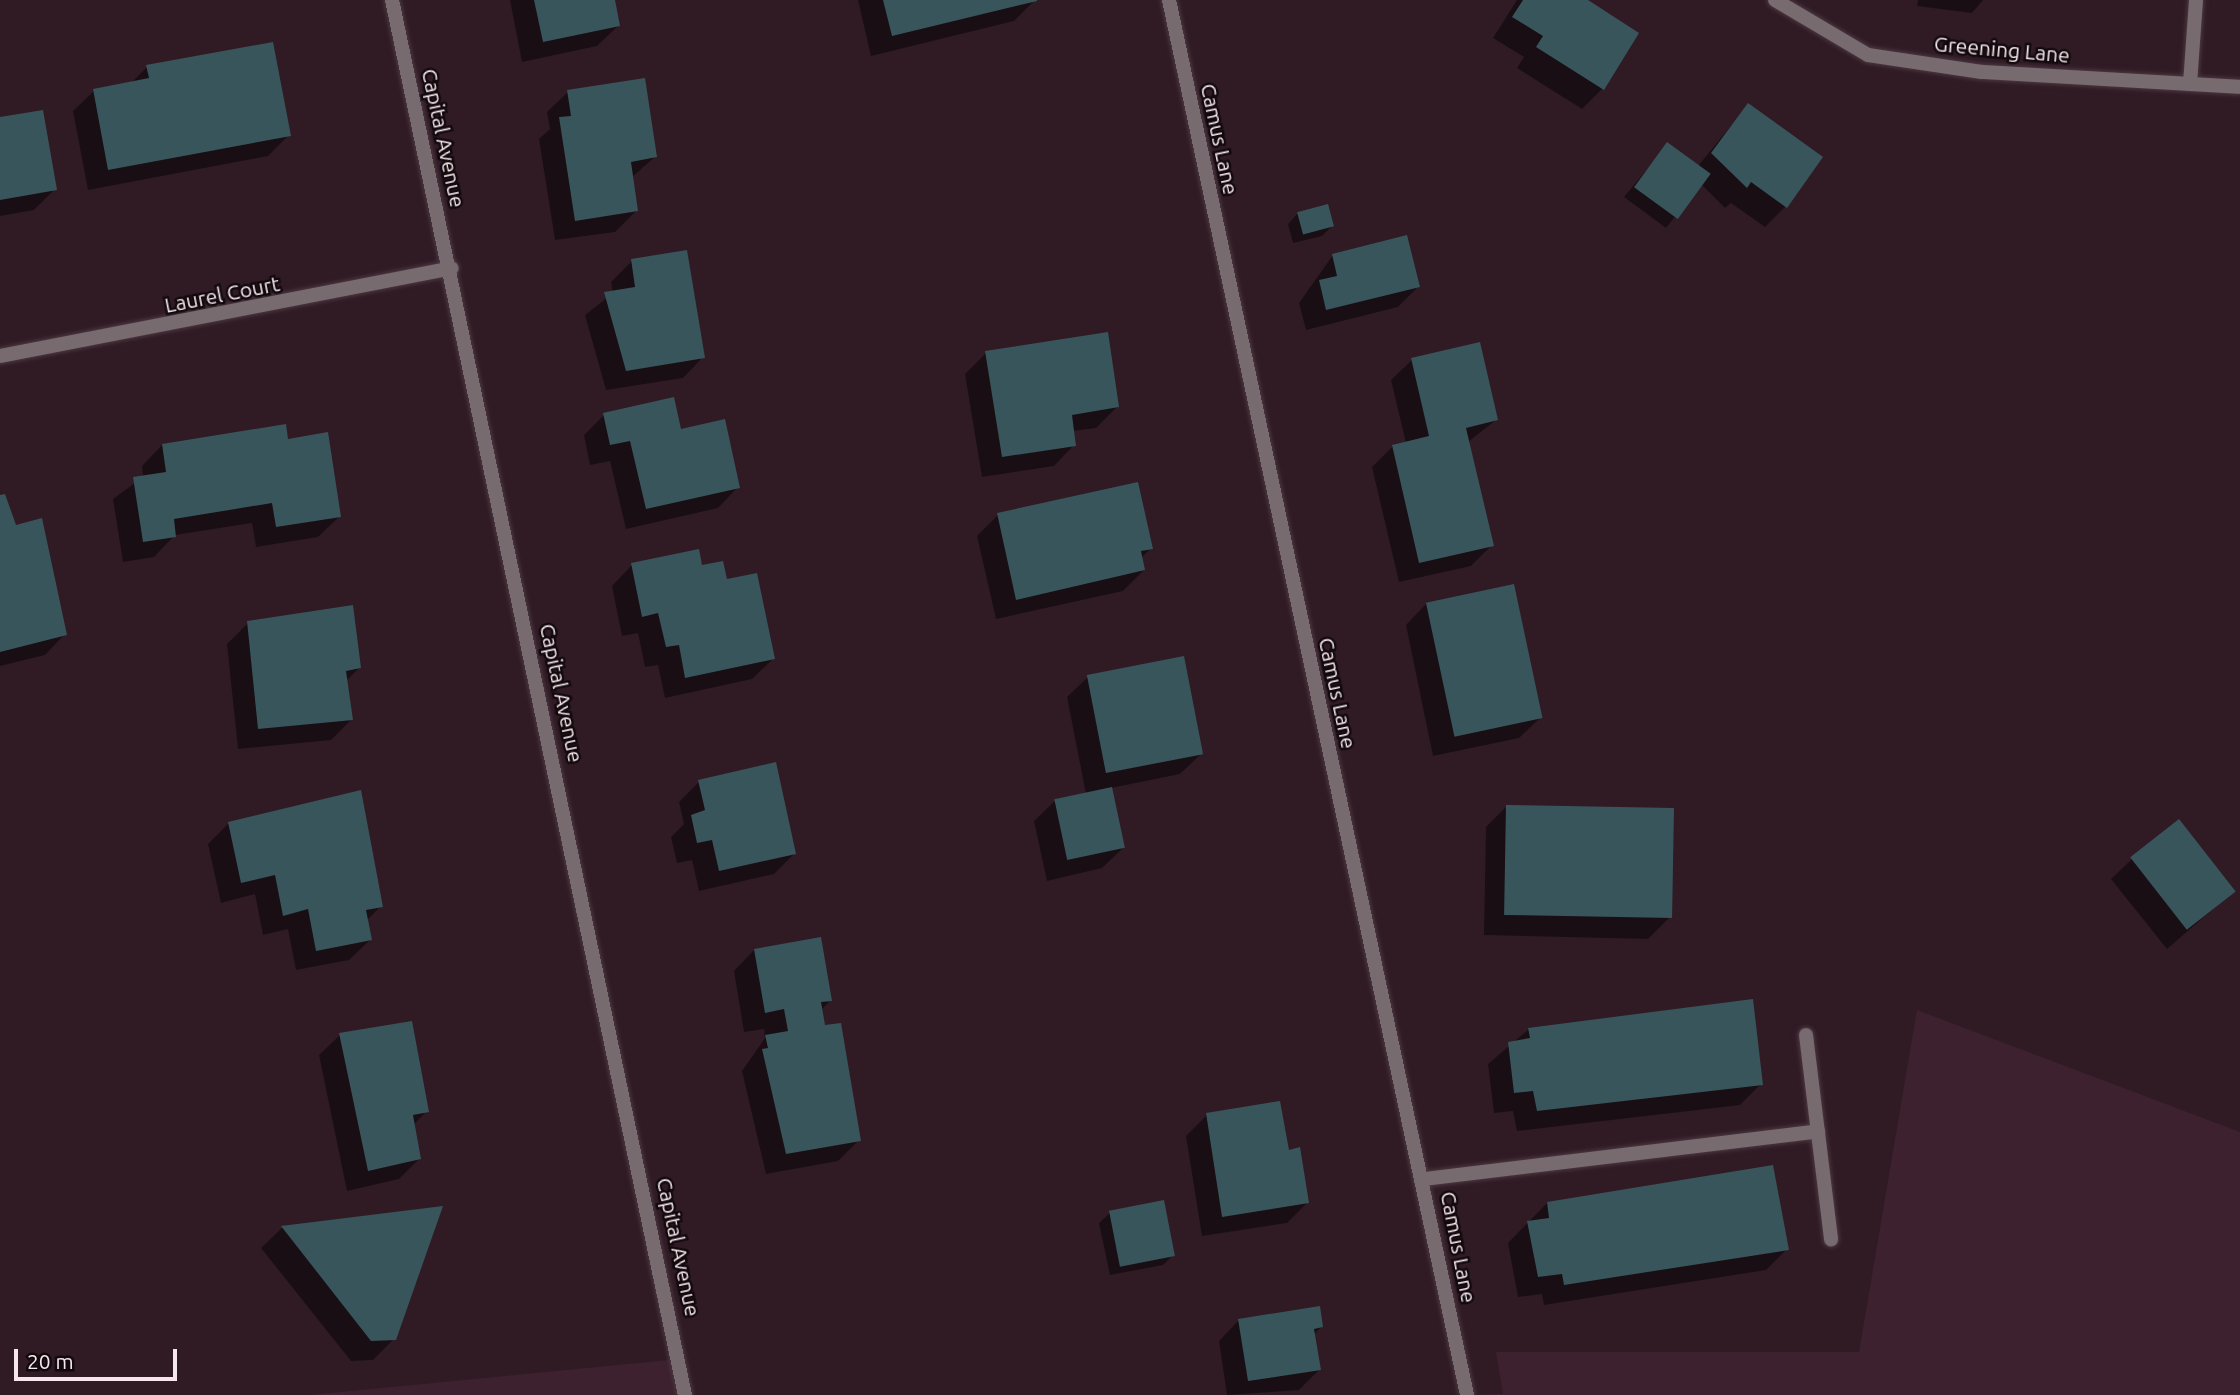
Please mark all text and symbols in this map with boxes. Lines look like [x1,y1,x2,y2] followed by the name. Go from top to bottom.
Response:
[1933,31,2071,67] street label: Greening Lane
[417,66,471,210] street label: Capital Avenue
[1196,81,1244,197] street label: Camus Lane
[162,271,282,317] street label: Laurel Court
[535,621,589,765] street label: Capital Avenue
[1314,635,1362,751] street label: Camus Lane
[652,1175,706,1319] street label: Capital Avenue
[1436,1189,1482,1305] street label: Camus Lane
[18,1336,180,1380] scale bar
[27,1349,74,1373] text: 20 m

